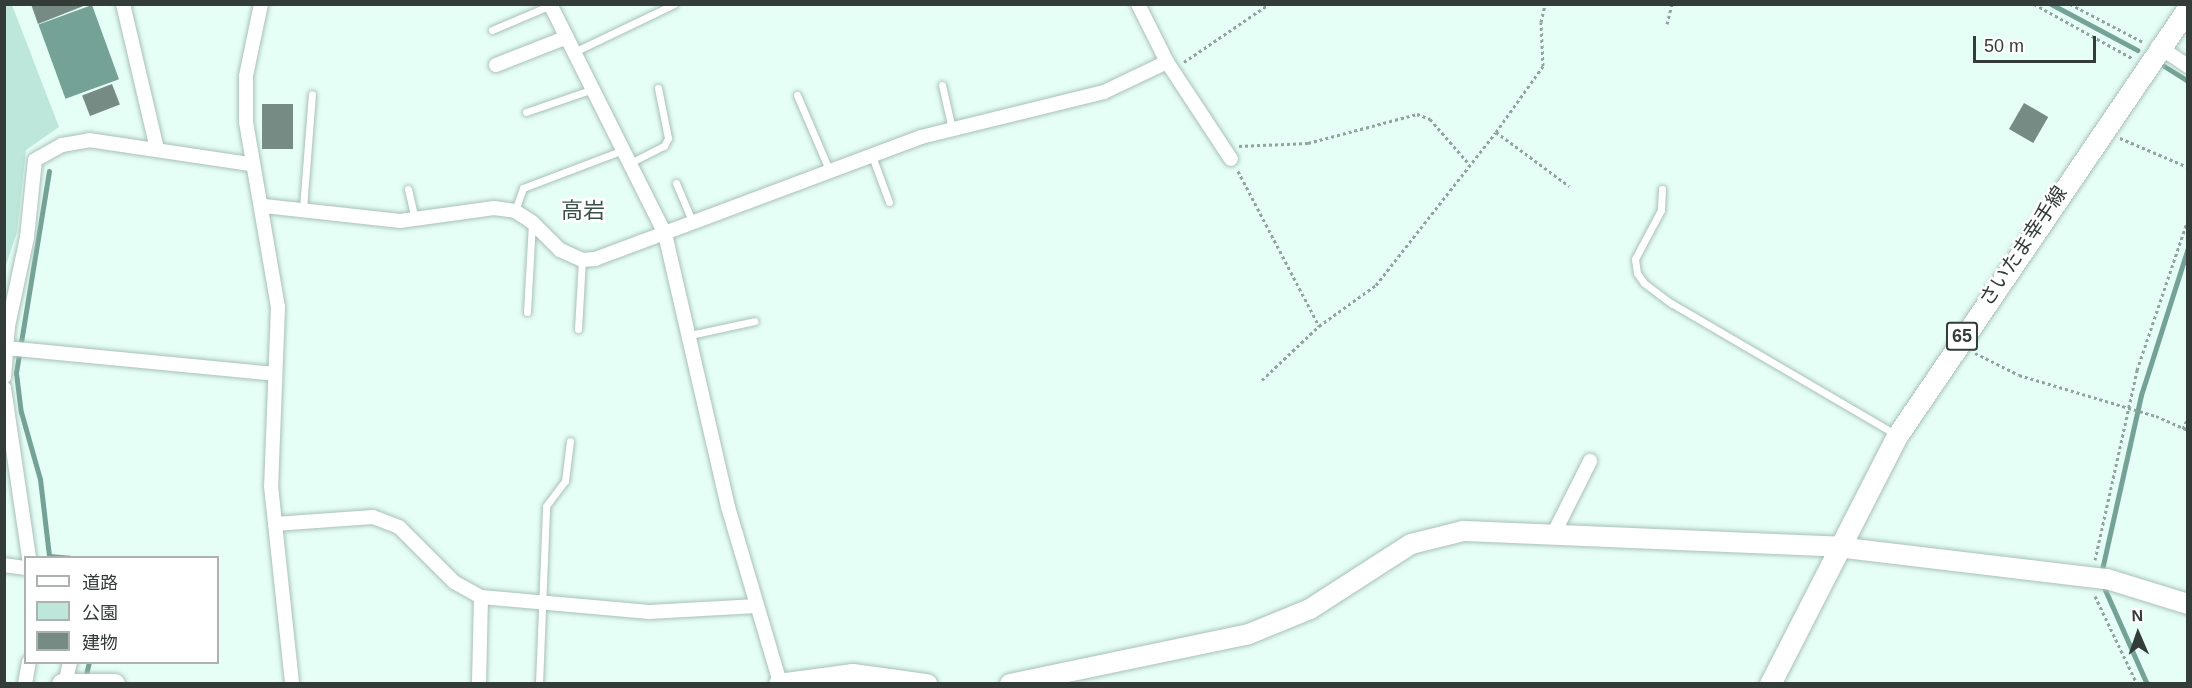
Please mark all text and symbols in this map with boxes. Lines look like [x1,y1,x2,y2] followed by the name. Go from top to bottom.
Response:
[1976,24,2099,62] scale bar
[1984,36,2024,56] text: 50 m
[1974,181,2072,311] street label: さいたま幸手線
[561,198,605,224] district label: 高岩
[1946,321,1978,351] road number: 65
[24,556,219,664] legend
[82,573,118,593] text: 道路
[82,603,118,623] text: 公園
[2108,604,2168,664] north arrow
[2131,607,2143,624] text: N
[82,633,118,653] text: 建物

